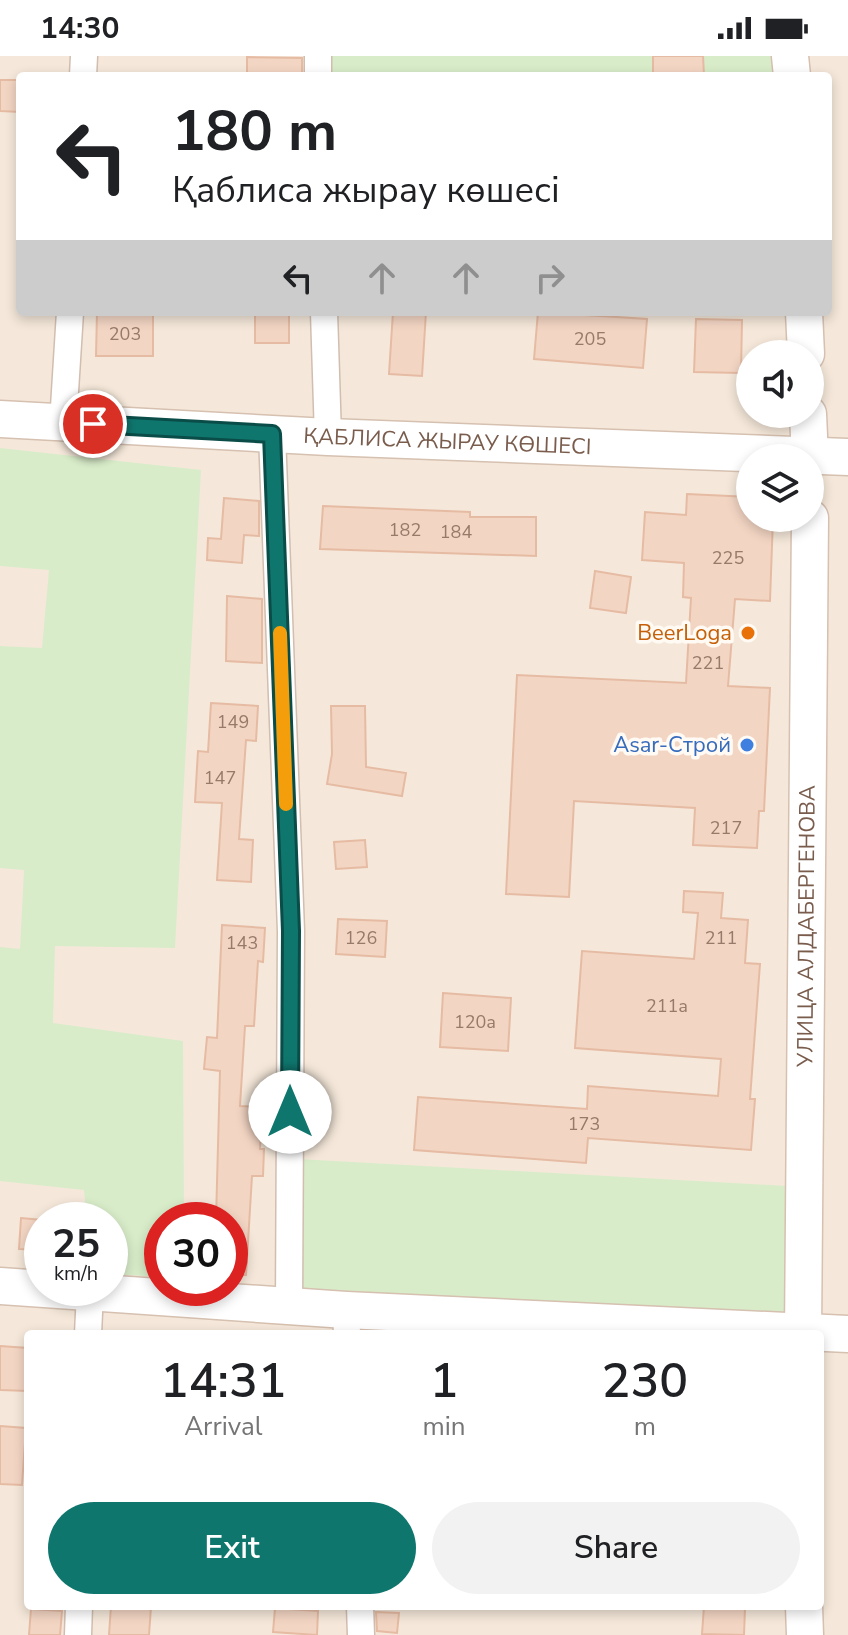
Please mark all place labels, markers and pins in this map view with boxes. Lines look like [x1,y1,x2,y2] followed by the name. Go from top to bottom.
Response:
[59,390,127,458] pin
[637,618,732,648] place label: BeerLoga
[739,624,757,642] marker: BeerLoga
[613,730,731,760] place label: Asar-Строй
[738,736,756,754] marker: Asar-Строй

